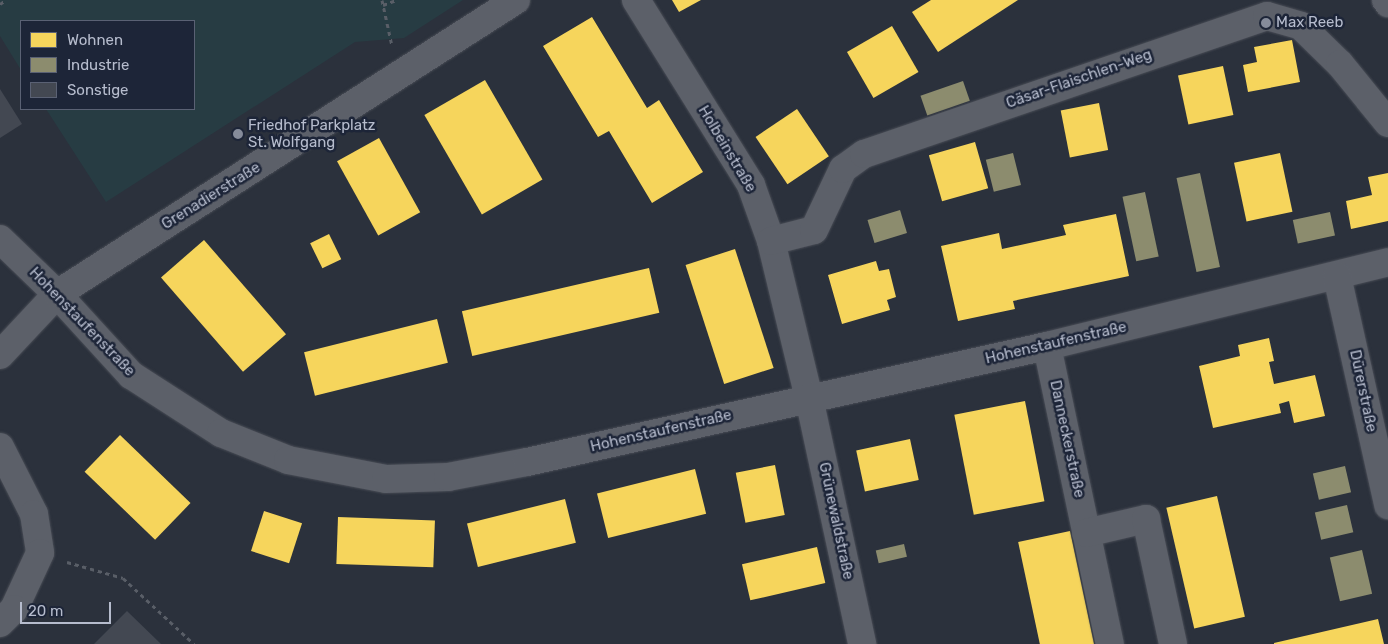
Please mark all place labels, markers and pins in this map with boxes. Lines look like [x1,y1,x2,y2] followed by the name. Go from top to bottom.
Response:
[1276,14,1343,32] place label: Max Reeb
[1260,17,1272,29] marker: Max Reeb
[248,116,376,151] place label: Friedhof Parkplatz St. Wolfgang
[232,128,244,140] marker: Friedhof Parkplatz St. Wolfgang

